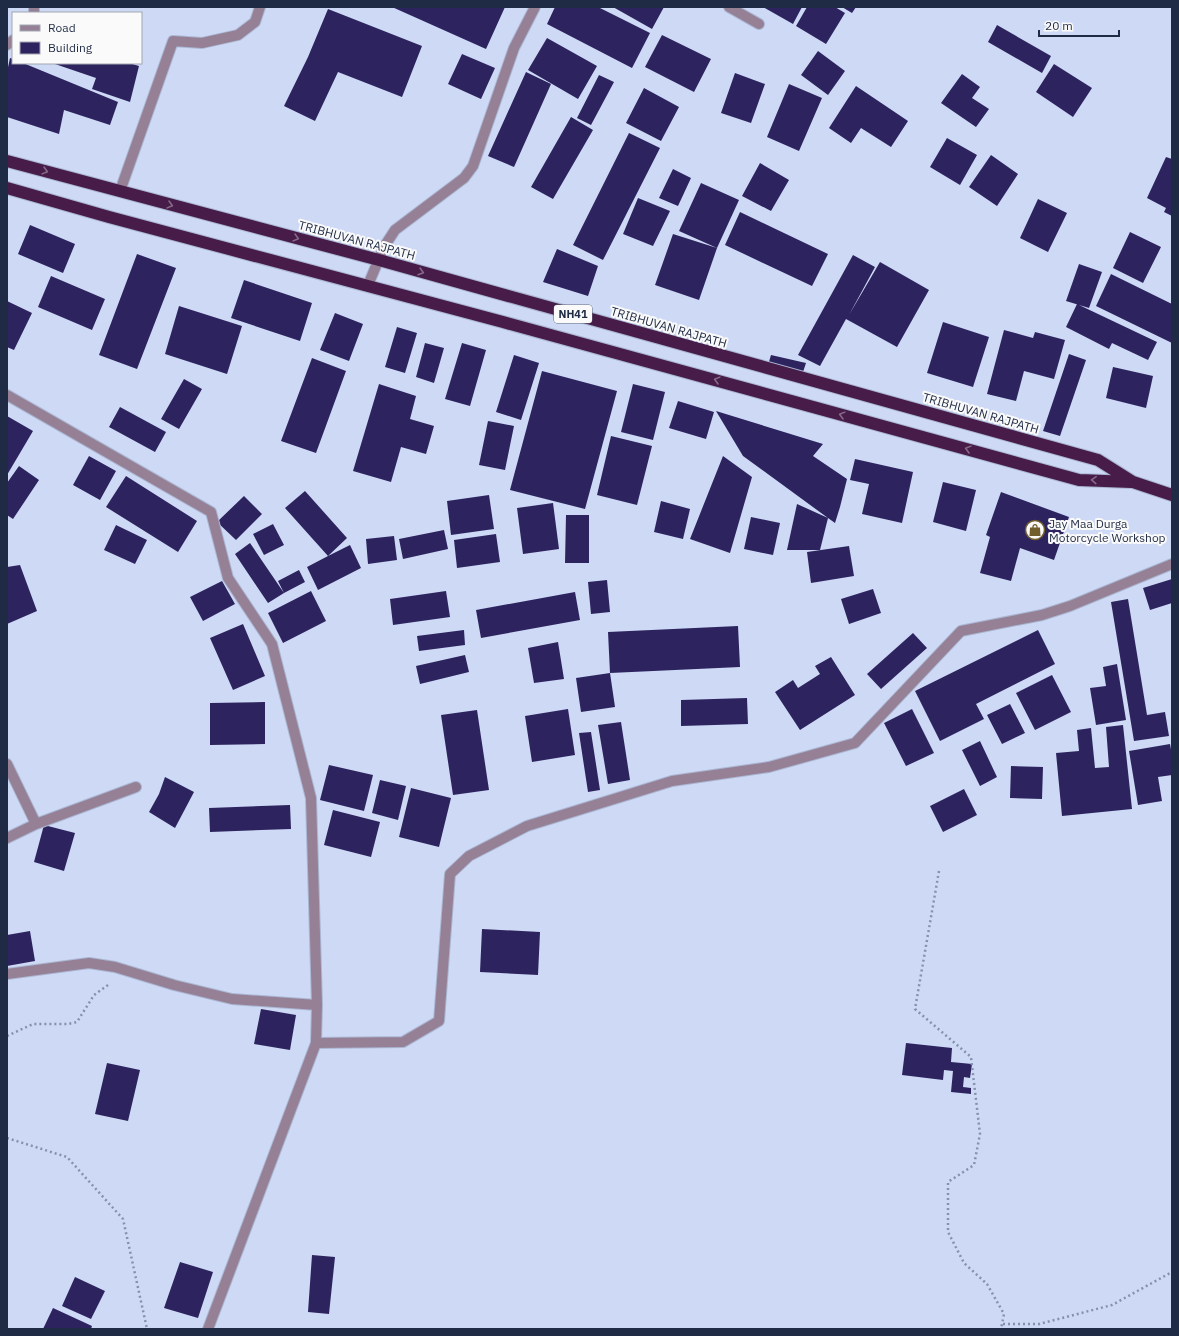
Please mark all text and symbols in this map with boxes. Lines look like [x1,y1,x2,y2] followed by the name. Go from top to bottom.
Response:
[12,12,142,64] legend
[1039,12,1119,38] scale bar
[1045,18,1073,33] text: 20 m
[48,20,76,35] text: Road
[48,40,93,55] text: Building
[41,166,48,175] one-way arrow
[166,200,173,209] one-way arrow
[297,217,417,263] street label: TRIBHUVAN RAJPATH
[292,234,299,242] one-way arrow
[417,267,424,276] one-way arrow
[609,303,729,351] street label: TRIBHUVAN RAJPATH
[554,305,592,323] road number: NH41
[714,377,720,385] one-way arrow
[921,389,1041,437] street label: TRIBHUVAN RAJPATH
[839,411,846,420] one-way arrow
[965,445,972,454] one-way arrow
[1091,476,1097,485] one-way arrow
[1049,516,1166,545] place label: Jay Maa Durga Motorcycle Workshop
[1024,519,1046,541] shop icon: Jay Maa Durga Motorcycle Workshop

